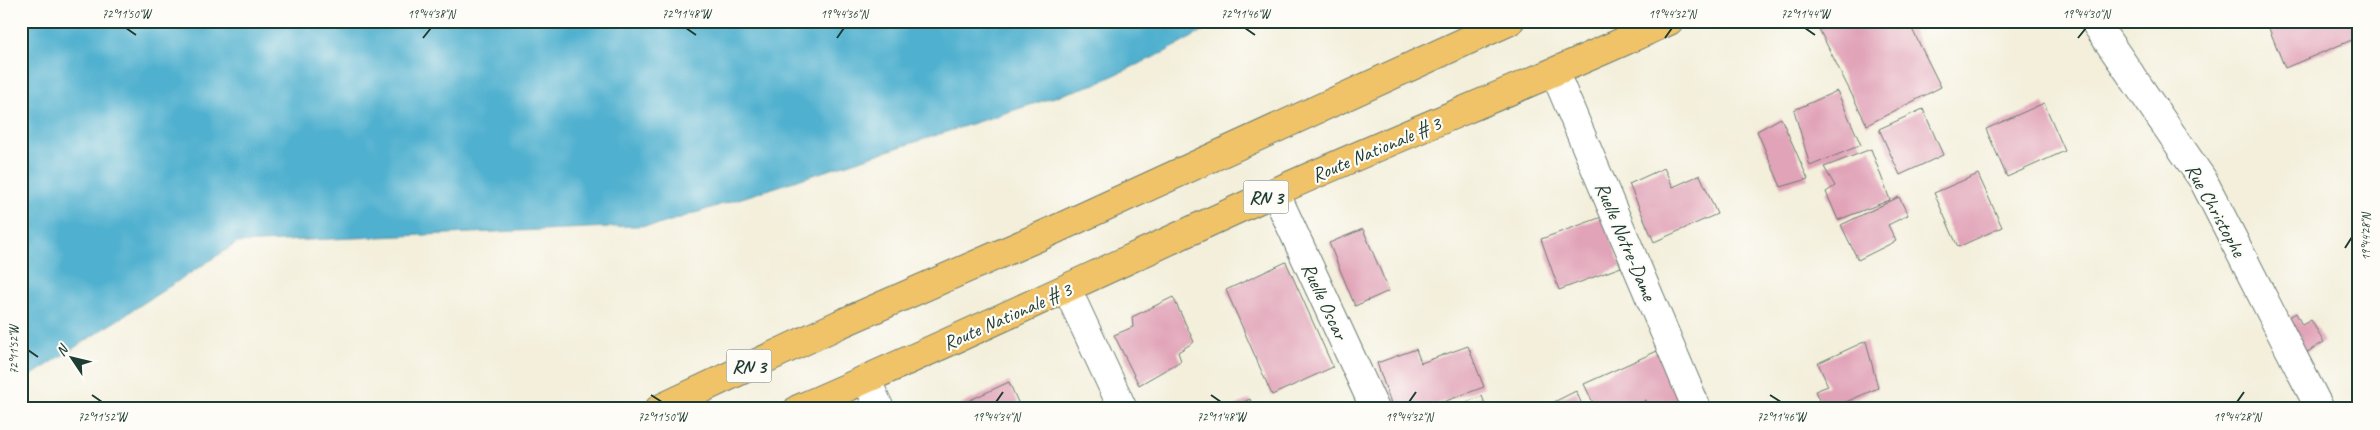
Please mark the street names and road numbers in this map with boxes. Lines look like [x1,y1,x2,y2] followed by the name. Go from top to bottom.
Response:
[1308,110,1446,188] street label: Route Nationale # 3
[2180,159,2252,262] street label: Rue Christophe
[1589,178,1662,305] street label: Ruelle Notre-Dame
[1244,180,1288,213] road number: RN 3
[1296,259,1354,345] street label: Ruelle Oscar
[939,276,1077,356] street label: Route Nationale # 3
[726,350,772,382] road number: RN 3

